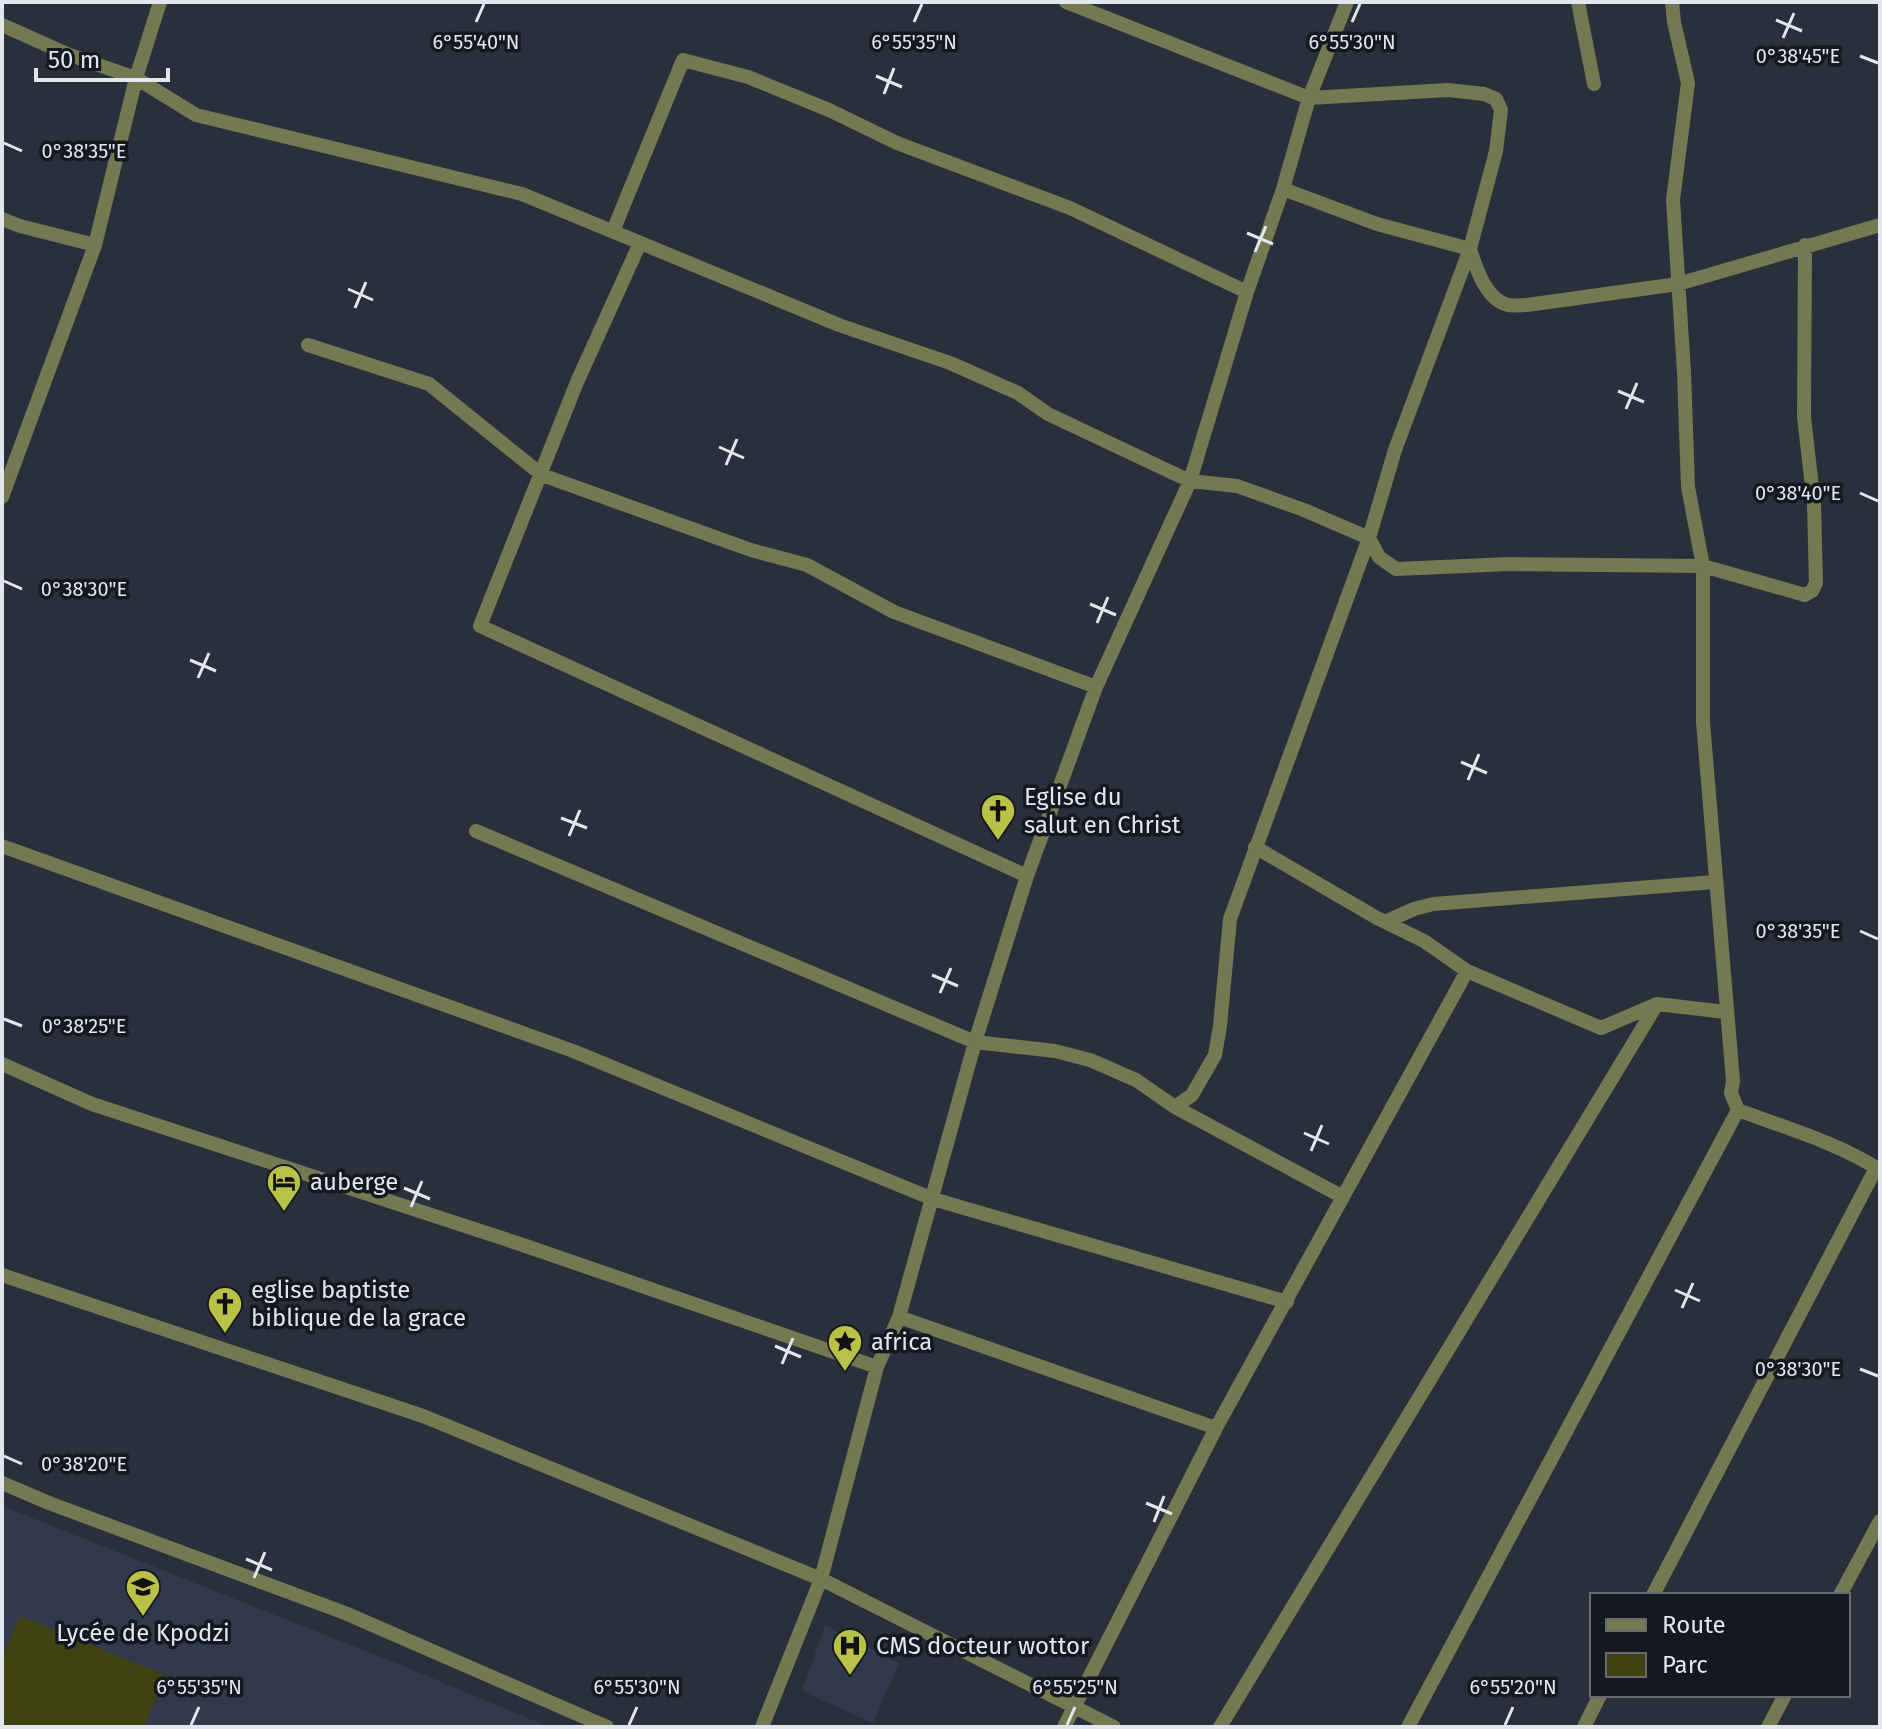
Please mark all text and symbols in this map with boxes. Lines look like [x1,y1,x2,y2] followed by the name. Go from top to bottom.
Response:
[432,30,520,54] text: 6°55'40"N
[871,30,957,54] text: 6°55'35"N
[1308,30,1396,54] text: 6°55'30"N
[36,32,168,82] scale bar
[1756,44,1840,68] text: 0°38'45"E
[48,46,100,74] text: 50 m
[42,139,126,163] text: 0°38'35"E
[1755,481,1841,505] text: 0°38'40"E
[41,577,127,601] text: 0°38'30"E
[1024,783,1181,839] place label: Eglise du salut en Christ
[979,792,1017,842] church icon: Eglise du salut en Christ
[1756,919,1840,943] text: 0°38'35"E
[42,1014,126,1038] text: 0°38'25"E
[265,1163,303,1213] hotel icon: auberge
[310,1168,398,1196] place label: auberge
[251,1276,466,1332] place label: eglise baptiste biblique de la grace
[206,1285,244,1335] church icon: eglise baptiste biblique de la grace
[826,1323,864,1373] place icon: africa
[871,1328,932,1356] place label: africa
[1755,1357,1841,1381] text: 0°38'30"E
[41,1452,127,1476] text: 0°38'20"E
[124,1568,162,1618] school or university icon: Lycée de Kpodzi
[1590,1593,1850,1697] legend
[1662,1611,1726,1639] text: Route
[56,1619,230,1647] place label: Lycée de Kpodzi
[831,1627,869,1677] hospital icon: CMS docteur wottor
[876,1632,1090,1660] place label: CMS docteur wottor
[1662,1651,1708,1679] text: Parc
[156,1675,242,1699] text: 6°55'35"N
[593,1675,681,1699] text: 6°55'30"N
[1032,1675,1118,1699] text: 6°55'25"N
[1469,1675,1557,1699] text: 6°55'20"N

